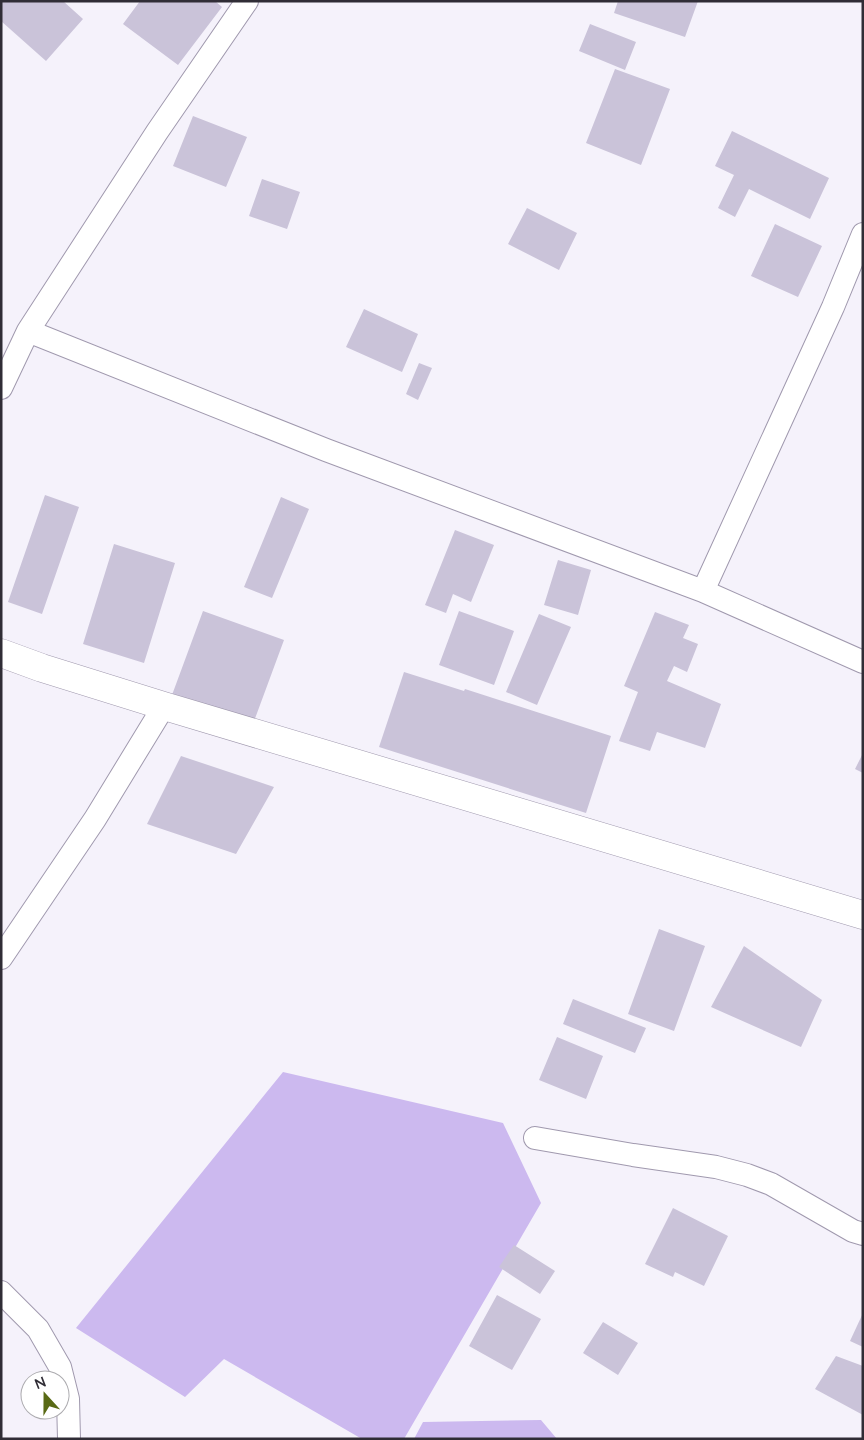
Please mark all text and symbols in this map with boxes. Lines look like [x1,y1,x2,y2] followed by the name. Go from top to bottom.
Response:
[20,1370,70,1420] north arrow
[32,1373,48,1392] text: N

